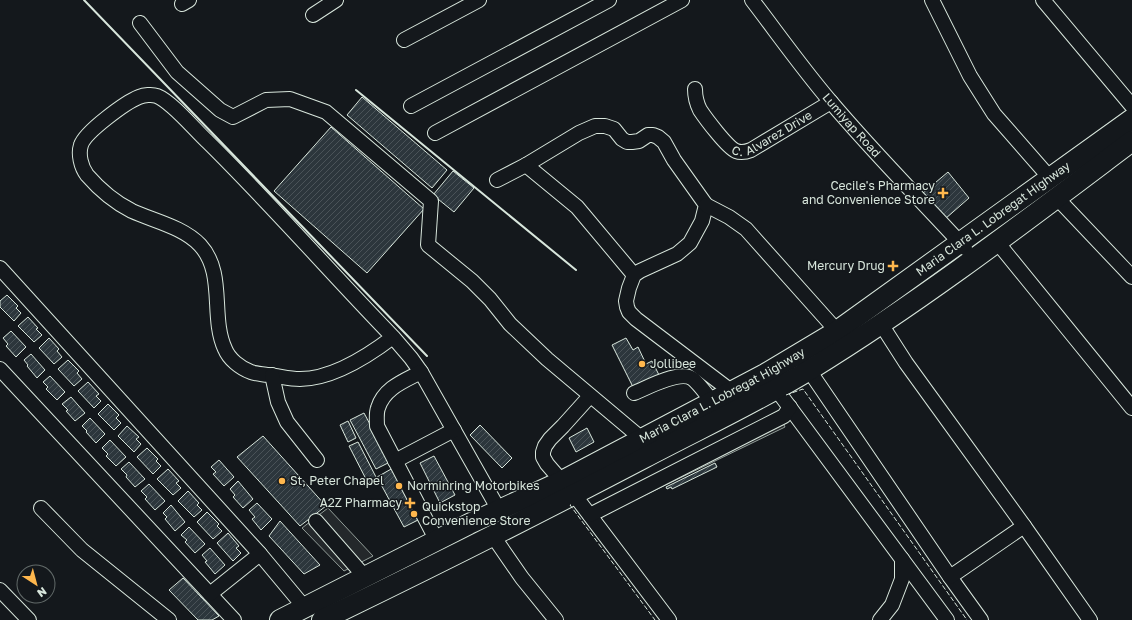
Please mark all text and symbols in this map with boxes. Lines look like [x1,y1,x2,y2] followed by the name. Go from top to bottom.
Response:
[819,90,884,160] street label: Lumiyap Road
[729,107,814,159] street label: C. Alvarez Drive
[913,158,1073,279] street label: Maria Clara L. Lobregat Highway
[802,178,935,207] place label: Cecile's Pharmacy and Convenience Store
[938,188,948,198] marker: Cecile's Pharmacy and Convenience Store
[807,258,885,273] place label: Mercury Drug
[888,261,898,271] marker: Mercury Drug
[637,344,808,446] street label: Maria Clara L. Lobregat Highway
[650,356,696,371] place label: Jollibee
[637,359,647,369] marker: Jollibee
[290,473,384,488] place label: St, Peter Chapel
[277,476,287,486] marker: St, Peter Chapel
[407,478,540,493] place label: Norminring Motorbikes
[394,481,404,491] marker: Norminring Motorbikes
[320,495,402,510] place label: A2Z Pharmacy
[405,498,415,508] marker: A2Z Pharmacy
[422,499,530,528] place label: Quickstop Convenience Store
[409,509,419,519] marker: Quickstop Convenience Store
[16,564,56,604] north arrow
[35,585,49,600] text: N

